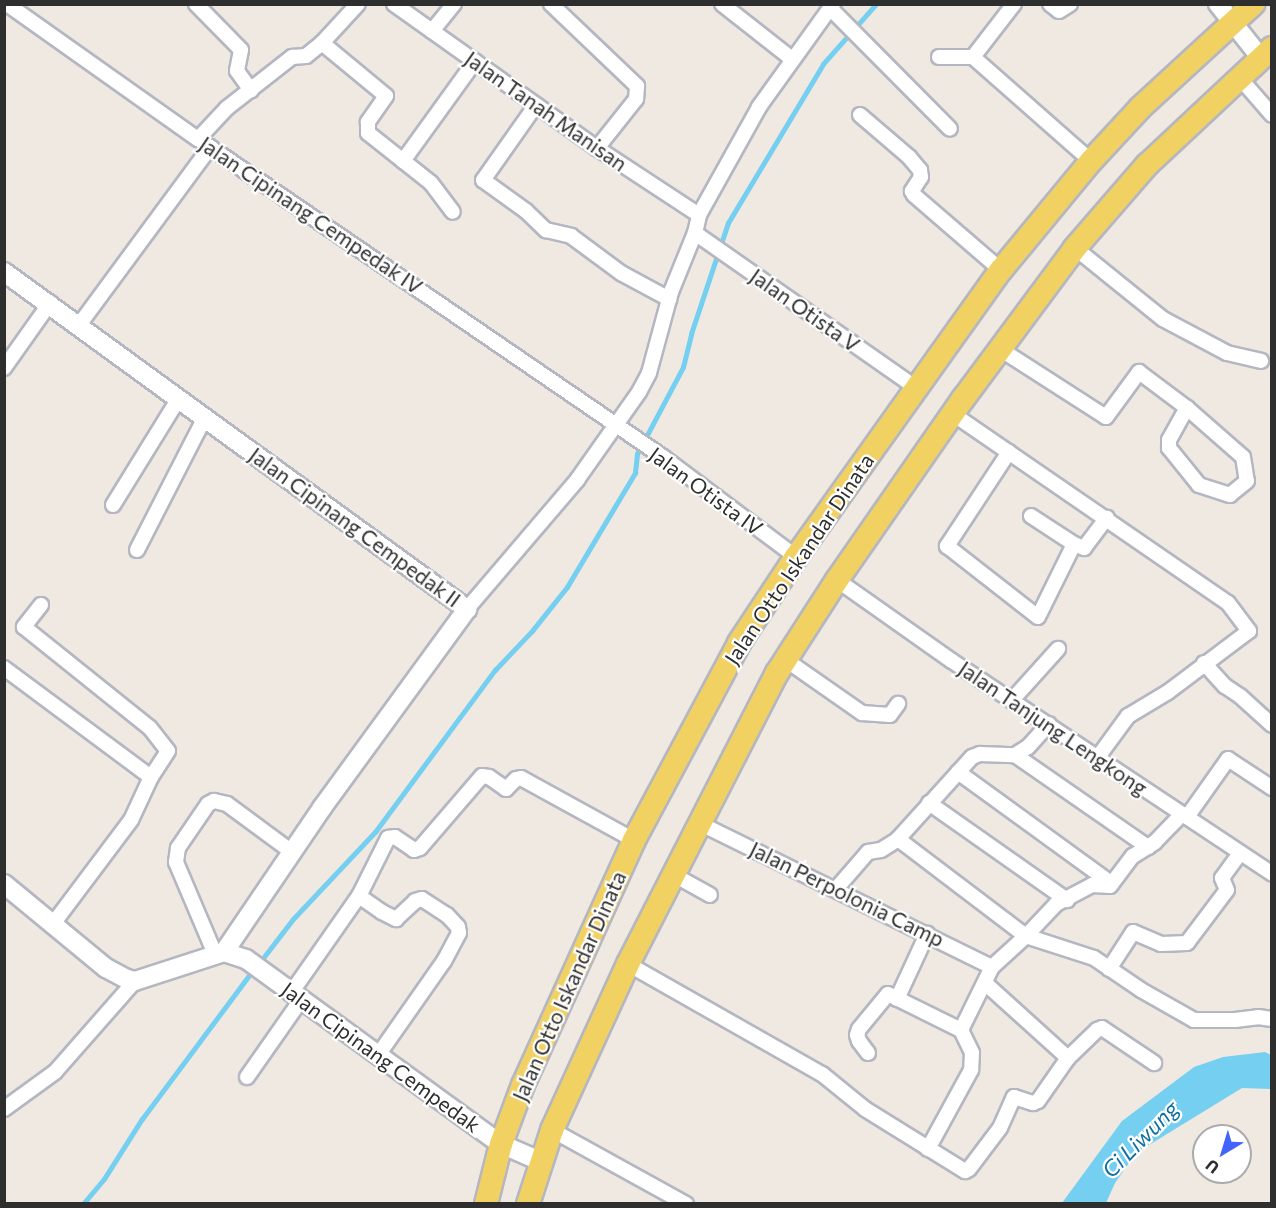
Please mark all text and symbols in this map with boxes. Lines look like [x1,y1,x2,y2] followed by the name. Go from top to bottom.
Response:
[460,46,632,176] street label: Jalan Tanah Manisan
[195,131,427,299] street label: Jalan Cipinang Cempedak IV
[745,263,865,357] street label: Jalan Otista V
[644,441,768,541] street label: Jalan Otista IV
[244,442,466,612] street label: Jalan Cipinang Cempedak II
[719,449,879,669] street label: Jalan Otto Iskandar Dinata
[954,655,1152,801] street label: Jalan Tanjung Lengkong
[746,836,948,952] street label: Jalan Perpolonia Camp
[507,867,631,1105] street label: Jalan Otto Iskandar Dinata
[277,976,485,1138] street label: Jalan Cipinang Cempedak
[1096,1095,1184,1183] water label: Ci Liwung
[1192,1124,1252,1184] north arrow
[1201,1156,1222,1178] text: U

